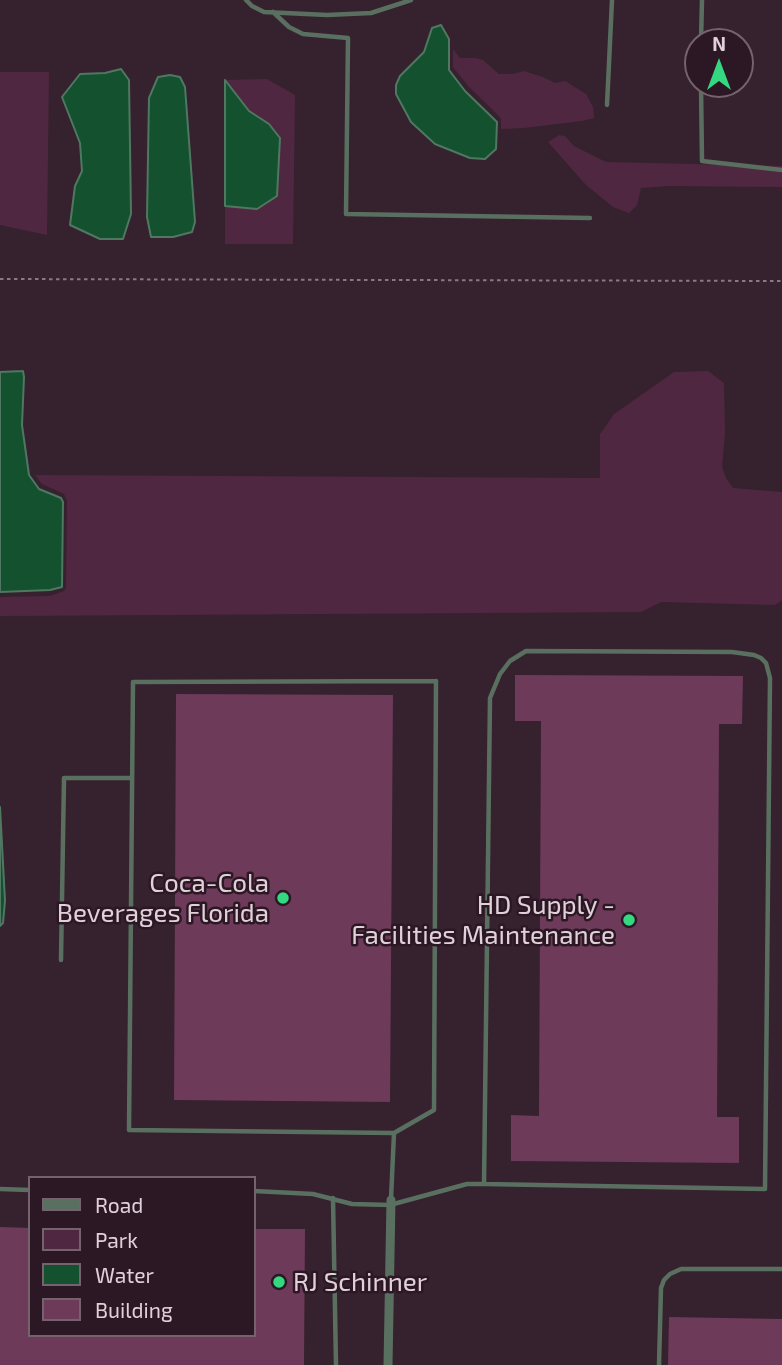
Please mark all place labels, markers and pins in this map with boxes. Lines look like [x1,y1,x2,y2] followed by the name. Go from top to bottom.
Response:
[57,867,269,928] place label: Coca-Cola Beverages Florida
[351,889,615,950] place label: HD Supply - Facilities Maintenance
[275,890,291,906] marker: Coca-Cola Beverages Florida
[621,912,637,928] marker: HD Supply - Facilities Maintenance
[293,1266,427,1298] place label: RJ Schinner
[271,1274,287,1290] marker: RJ Schinner

